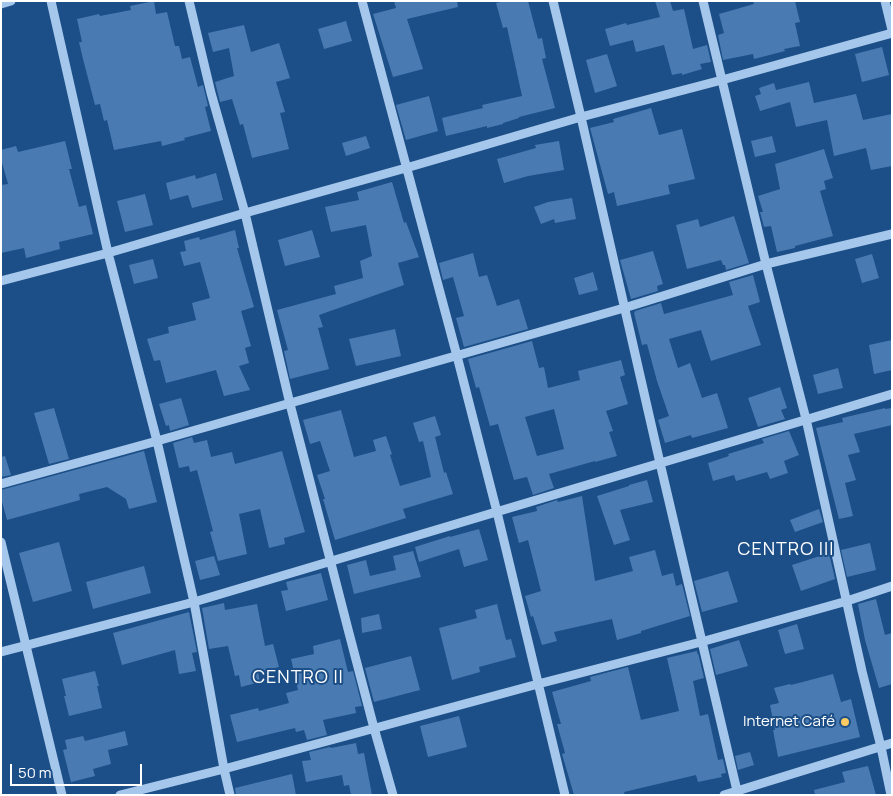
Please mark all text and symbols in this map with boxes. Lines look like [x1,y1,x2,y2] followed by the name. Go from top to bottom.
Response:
[736,539,836,561] district label: CENTRO III
[251,667,345,689] district label: CENTRO II
[743,713,835,731] place label: Internet Café
[839,716,851,728] marker: Internet Café
[12,754,145,786] scale bar
[18,762,52,783] text: 50 m

